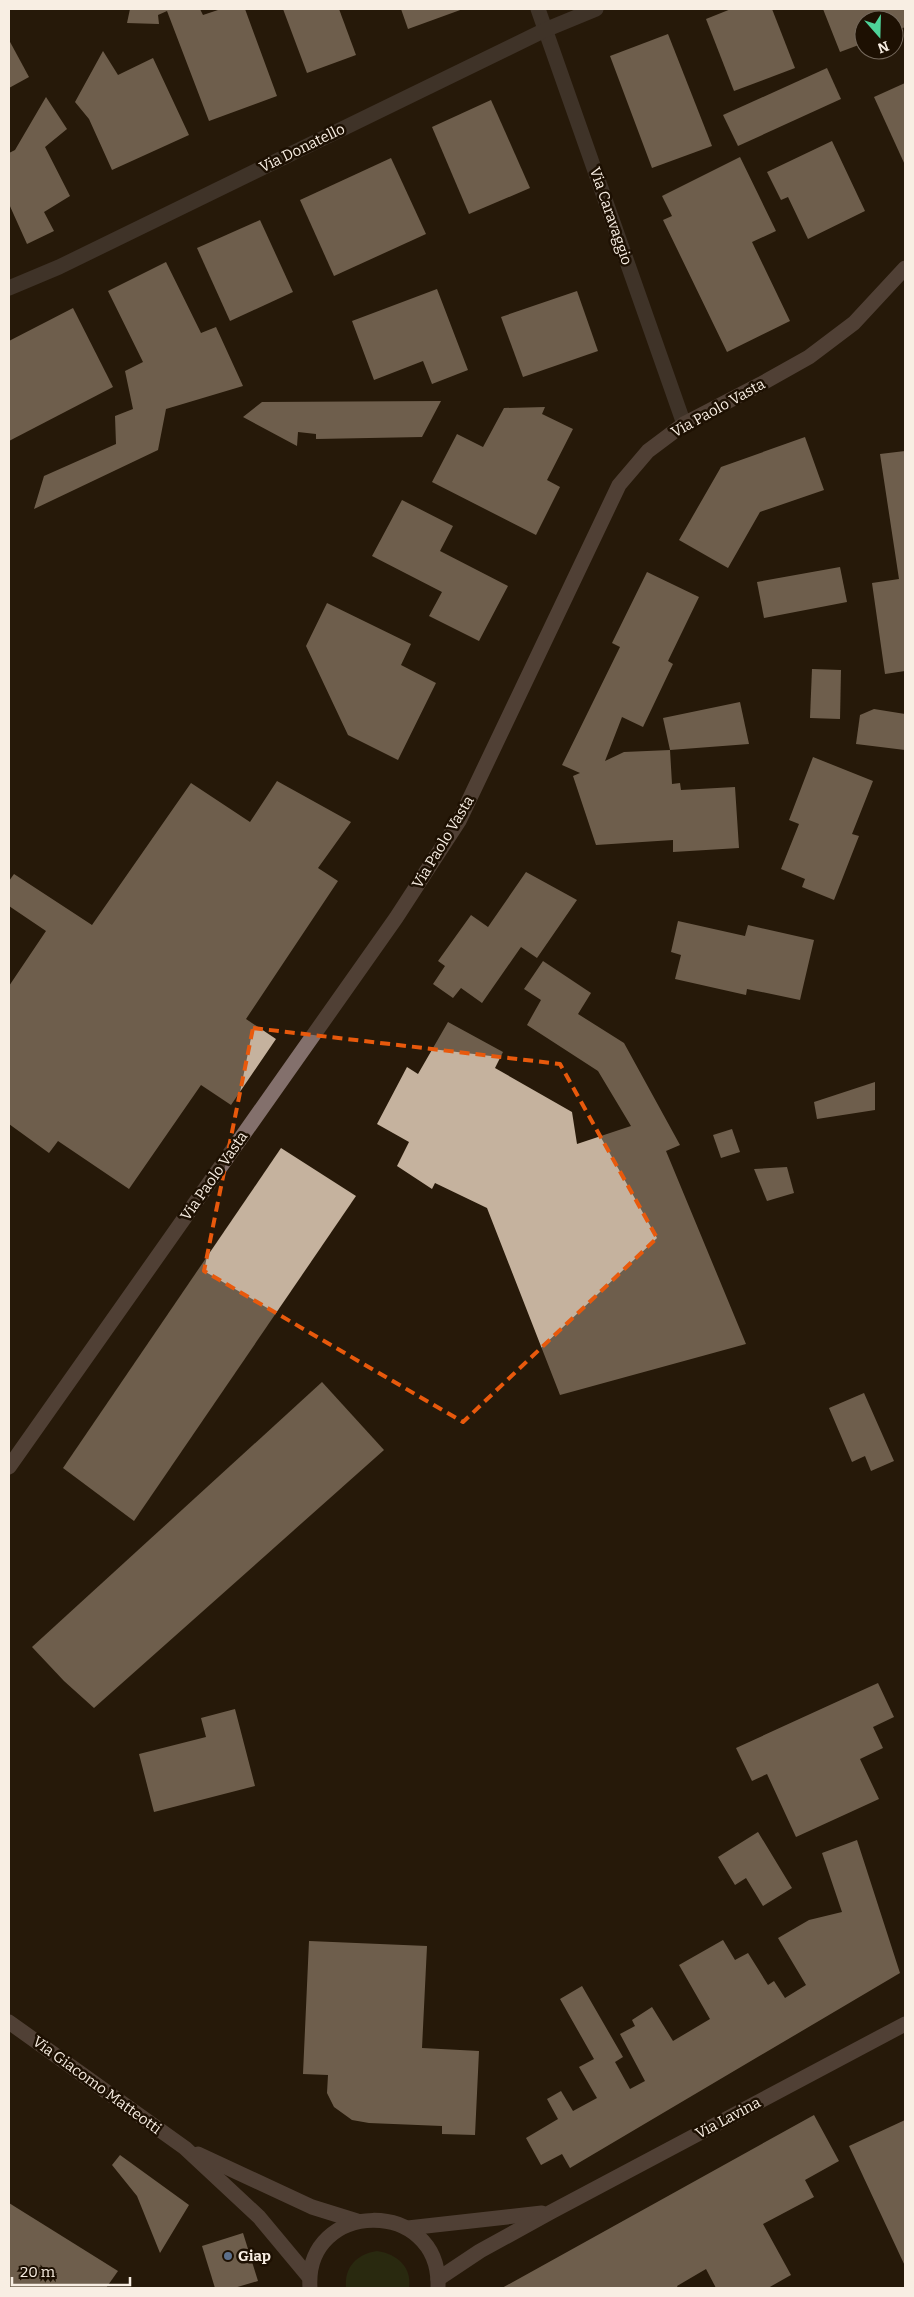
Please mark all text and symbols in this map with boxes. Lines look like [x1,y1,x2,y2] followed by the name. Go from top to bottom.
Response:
[854,10,904,60] north arrow
[875,37,891,57] text: N
[256,120,348,176] street label: Via Donatello
[586,165,636,267] street label: Via Caravaggio
[668,375,768,441] street label: Via Paolo Vasta
[408,793,478,891] street label: Via Paolo Vasta
[177,1128,251,1224] street label: Via Paolo Vasta
[29,2032,165,2138] street label: Via Giacomo Matteotti
[692,2093,764,2143] street label: Via Lavina
[238,2247,271,2265] place label: Giap
[222,2250,234,2262] marker: Giap
[12,2254,130,2286] scale bar
[20,2263,56,2281] text: 20 m

